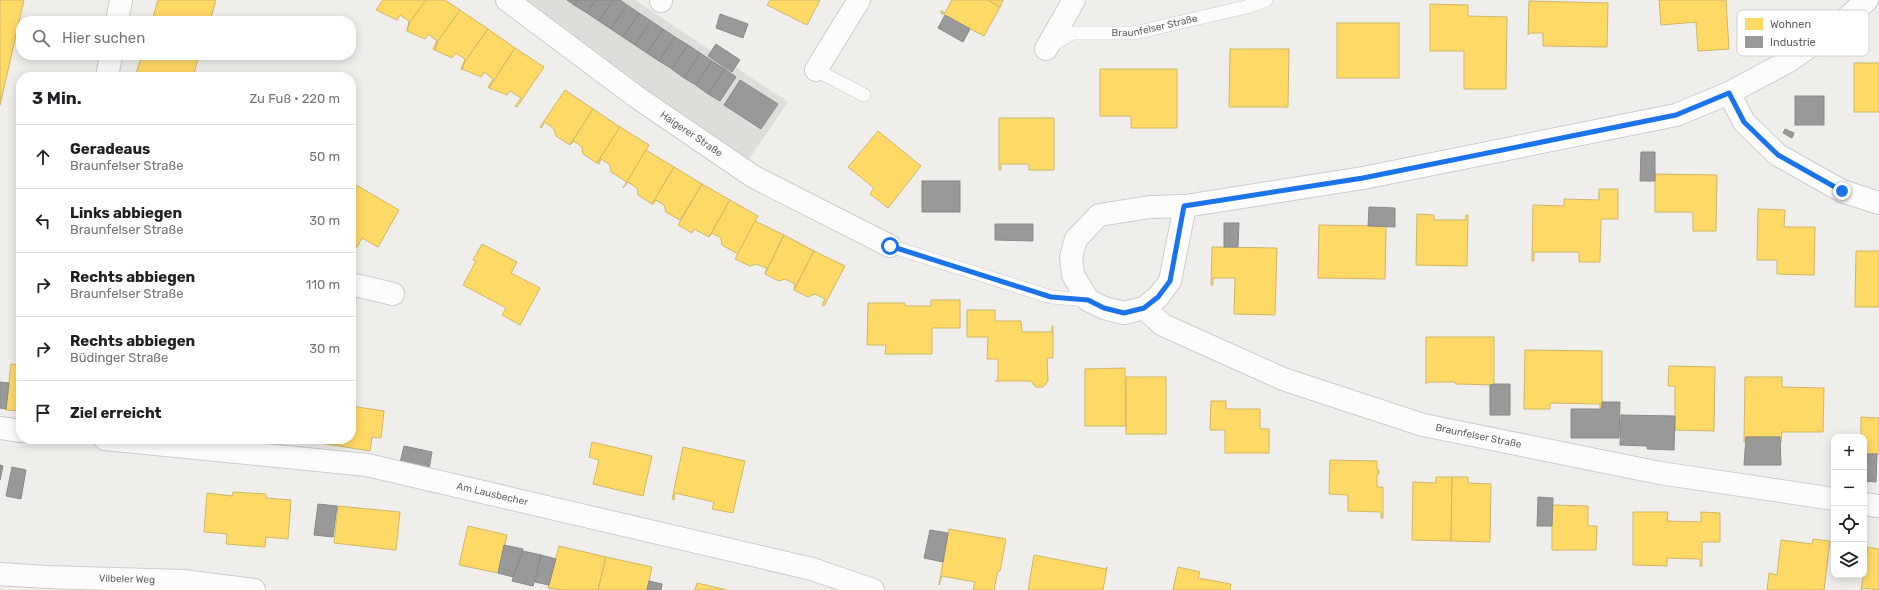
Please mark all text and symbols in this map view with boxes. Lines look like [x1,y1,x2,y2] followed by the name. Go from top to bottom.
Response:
[1737,10,1869,56] legend
[1112,12,1199,39] street label: Braunfelser Straße
[16,16,356,60] search box
[1770,18,1811,31] text: Wohnen
[30,27,52,49] icon: search
[62,29,145,47] text: Hier suchen
[1770,36,1816,49] text: Industrie
[32,88,82,108] text: 3 Min.
[250,91,340,106] text: Zu Fuß · 220 m
[658,109,725,160] street label: Haigerer Straße
[70,140,150,158] text: Geradeaus
[32,146,54,168] icon: ahead
[309,149,340,164] text: 50 m
[70,158,183,173] text: Braunfelser Straße
[1833,182,1851,200] route end
[70,204,182,222] text: Links abbiegen
[32,210,54,232] icon: left
[309,213,340,228] text: 30 m
[70,222,183,237] text: Braunfelser Straße
[881,237,899,255] route start
[70,268,195,286] text: Rechts abbiegen
[32,274,54,296] icon: right
[306,277,340,292] text: 110 m
[70,286,183,301] text: Braunfelser Straße
[70,332,195,350] text: Rechts abbiegen
[32,338,54,360] icon: right
[309,341,340,356] text: 30 m
[70,350,168,365] text: Büdinger Straße
[32,402,54,424] icon: arrive
[70,404,162,422] text: Ziel erreicht
[1434,422,1523,451] street label: Braunfelser Straße
[1831,434,1867,578] map controls
[1831,434,1867,470] button: +
[1831,470,1867,506] button: −
[455,480,529,508] street label: Am Lausbecher
[1831,506,1867,542] button: locate
[1831,542,1867,578] button: layers
[99,573,155,586] street label: Vilbeler Weg

